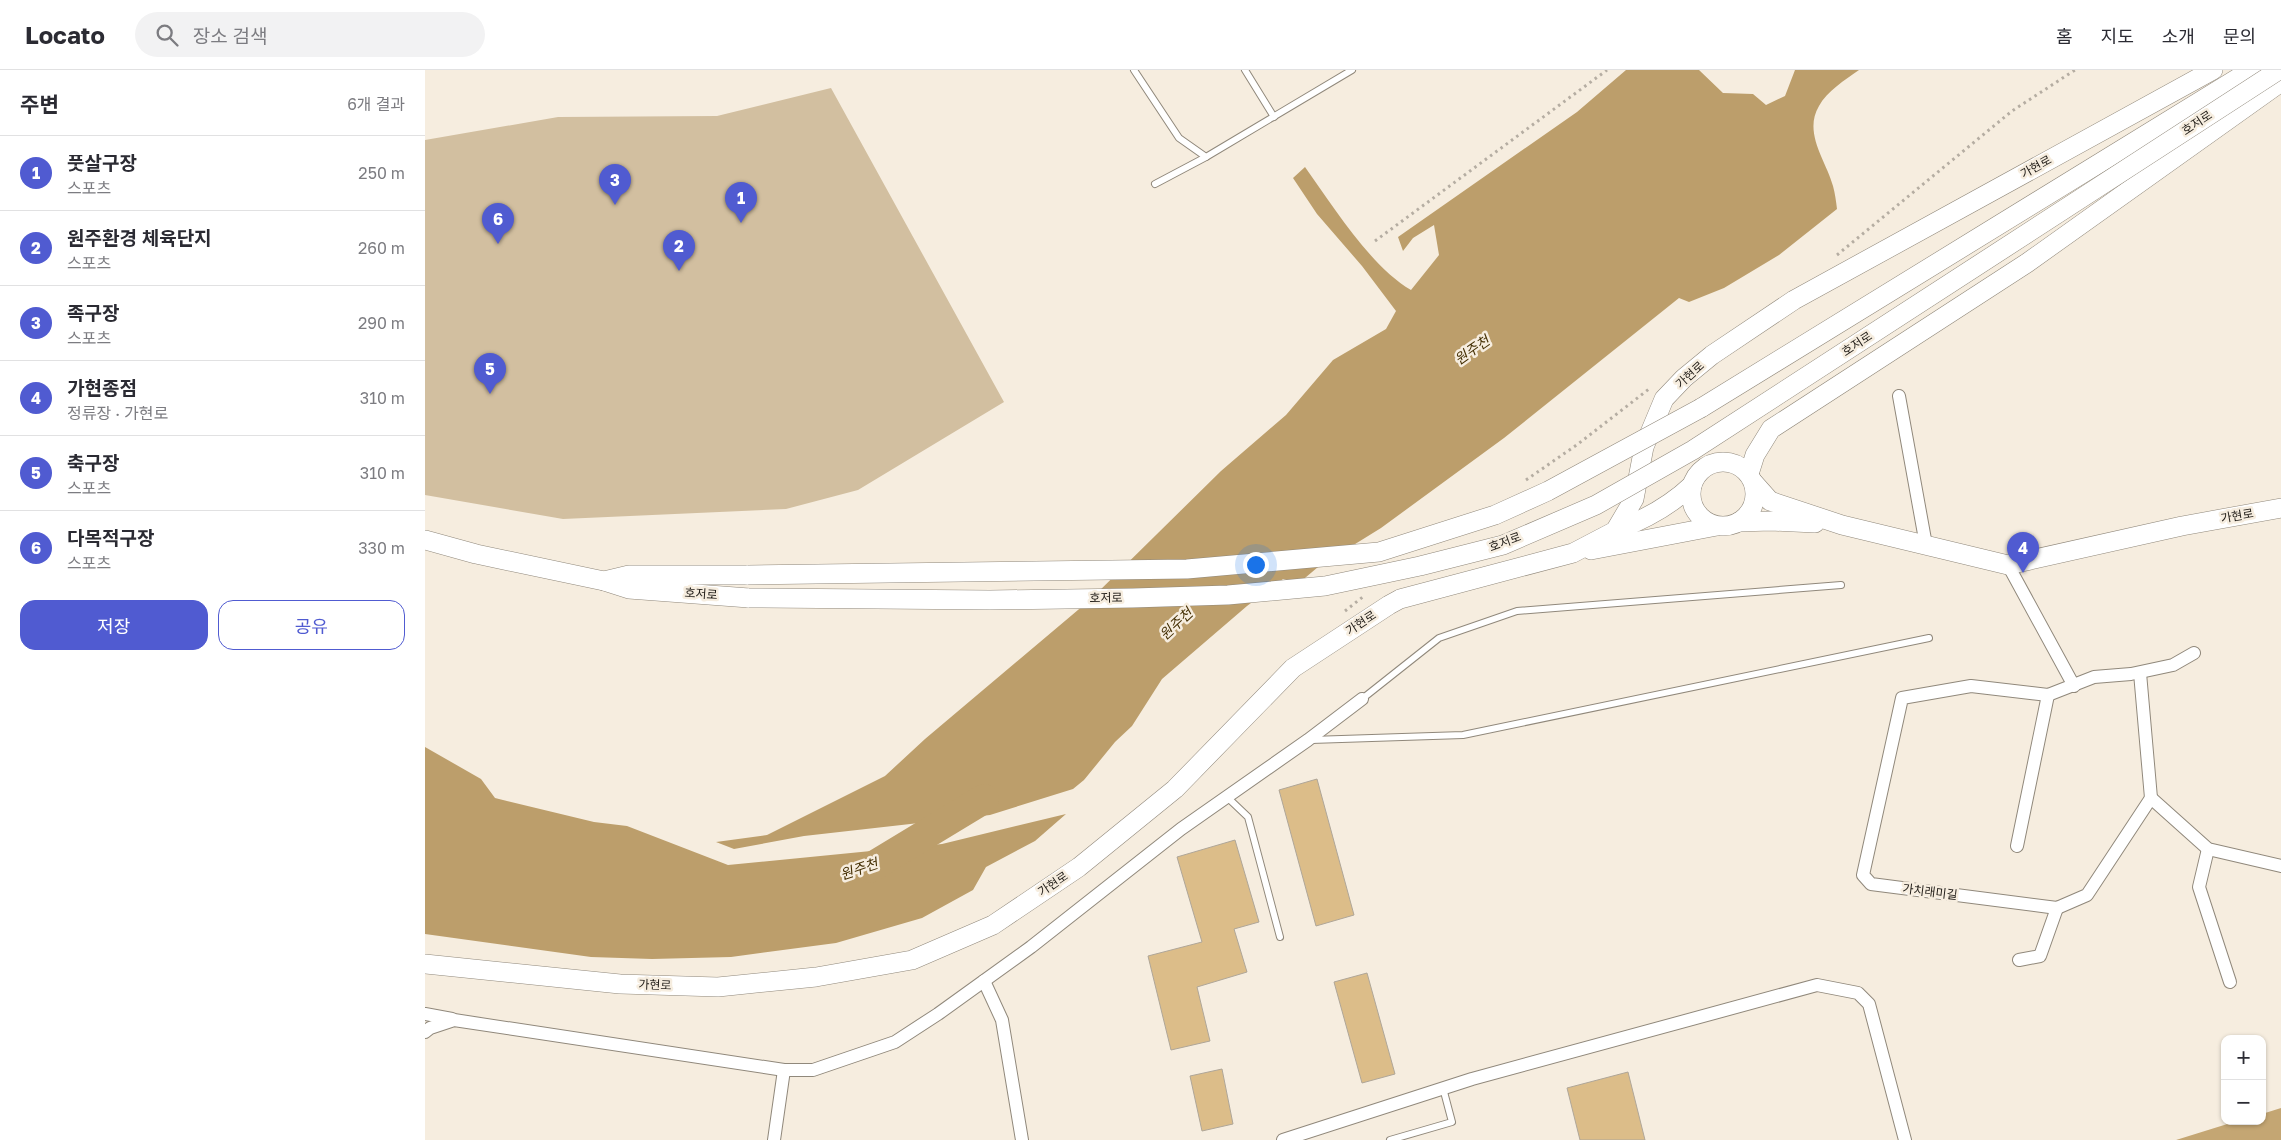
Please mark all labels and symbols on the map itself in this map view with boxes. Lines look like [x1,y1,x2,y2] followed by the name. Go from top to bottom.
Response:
[2179,107,2215,138] street label: 호저로
[2018,152,2054,181] street label: 가현로
[599,164,631,205] pin: 3
[725,182,757,223] pin: 1
[482,203,514,244] pin: 6
[663,230,695,271] pin: 2
[1839,328,1875,359] street label: 호저로
[1451,331,1493,368] water label: 원주천
[474,353,506,394] pin: 5
[1672,358,1707,391] street label: 가현로
[2219,505,2255,526] street label: 가현로
[1487,529,1523,554] street label: 호저로
[2007,532,2039,573] pin: 4
[1243,552,1269,578] your location
[684,585,718,602] street label: 호저로
[1089,590,1123,605] street label: 호저로
[1156,603,1196,643] water label: 원주천
[1343,607,1379,638] street label: 가현로
[838,854,881,883] water label: 원주천
[1035,868,1071,899] street label: 가현로
[1902,881,1958,902] street label: 가치래미길
[638,976,672,993] street label: 가현로

